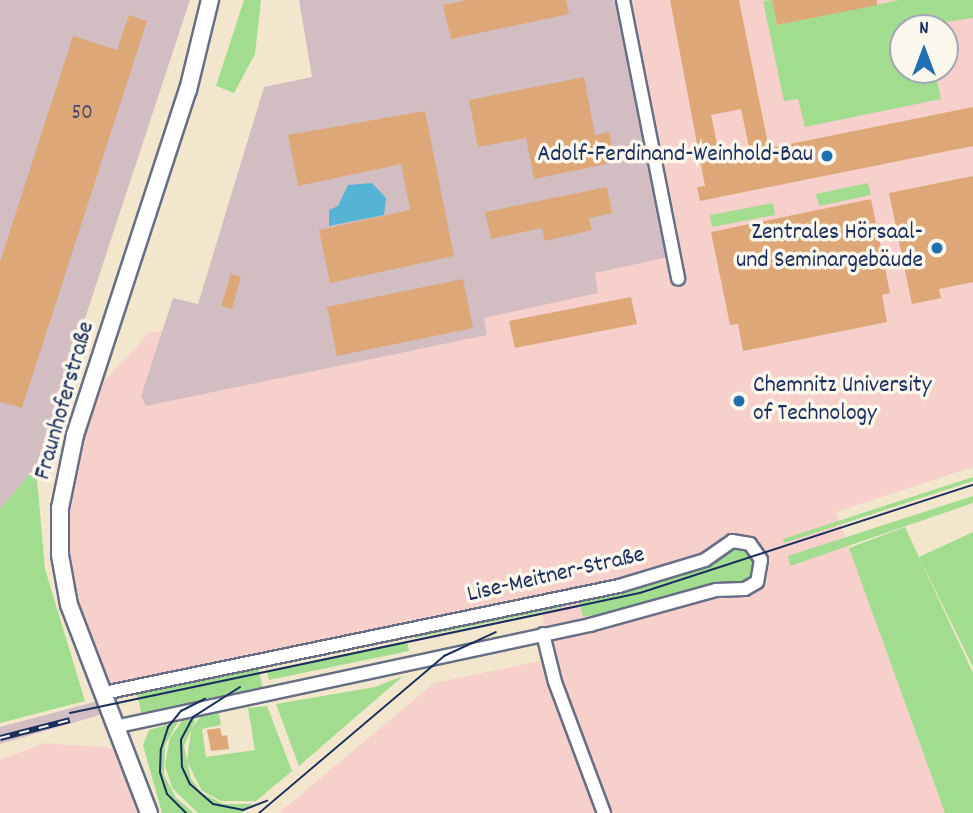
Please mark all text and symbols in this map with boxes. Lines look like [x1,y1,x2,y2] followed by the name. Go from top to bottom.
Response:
[889,14,959,84] north arrow
[919,16,929,43] text: N
[71,101,93,127] house number: 50
[537,142,813,170] place label: Adolf-Ferdinand-Weinhold-Bau
[819,148,835,164] marker: Adolf-Ferdinand-Weinhold-Bau
[736,220,923,276] place label: Zentrales Hörsaal- und Seminargebäude
[929,240,945,256] marker: Zentrales Hörsaal- und Seminargebäude
[30,319,102,483] street label: Fraunhoferstraße
[753,373,931,429] place label: Chemnitz University of Technology
[731,393,747,409] marker: Chemnitz University of Technology
[464,542,648,610] street label: Lise-Meitner-Straße

